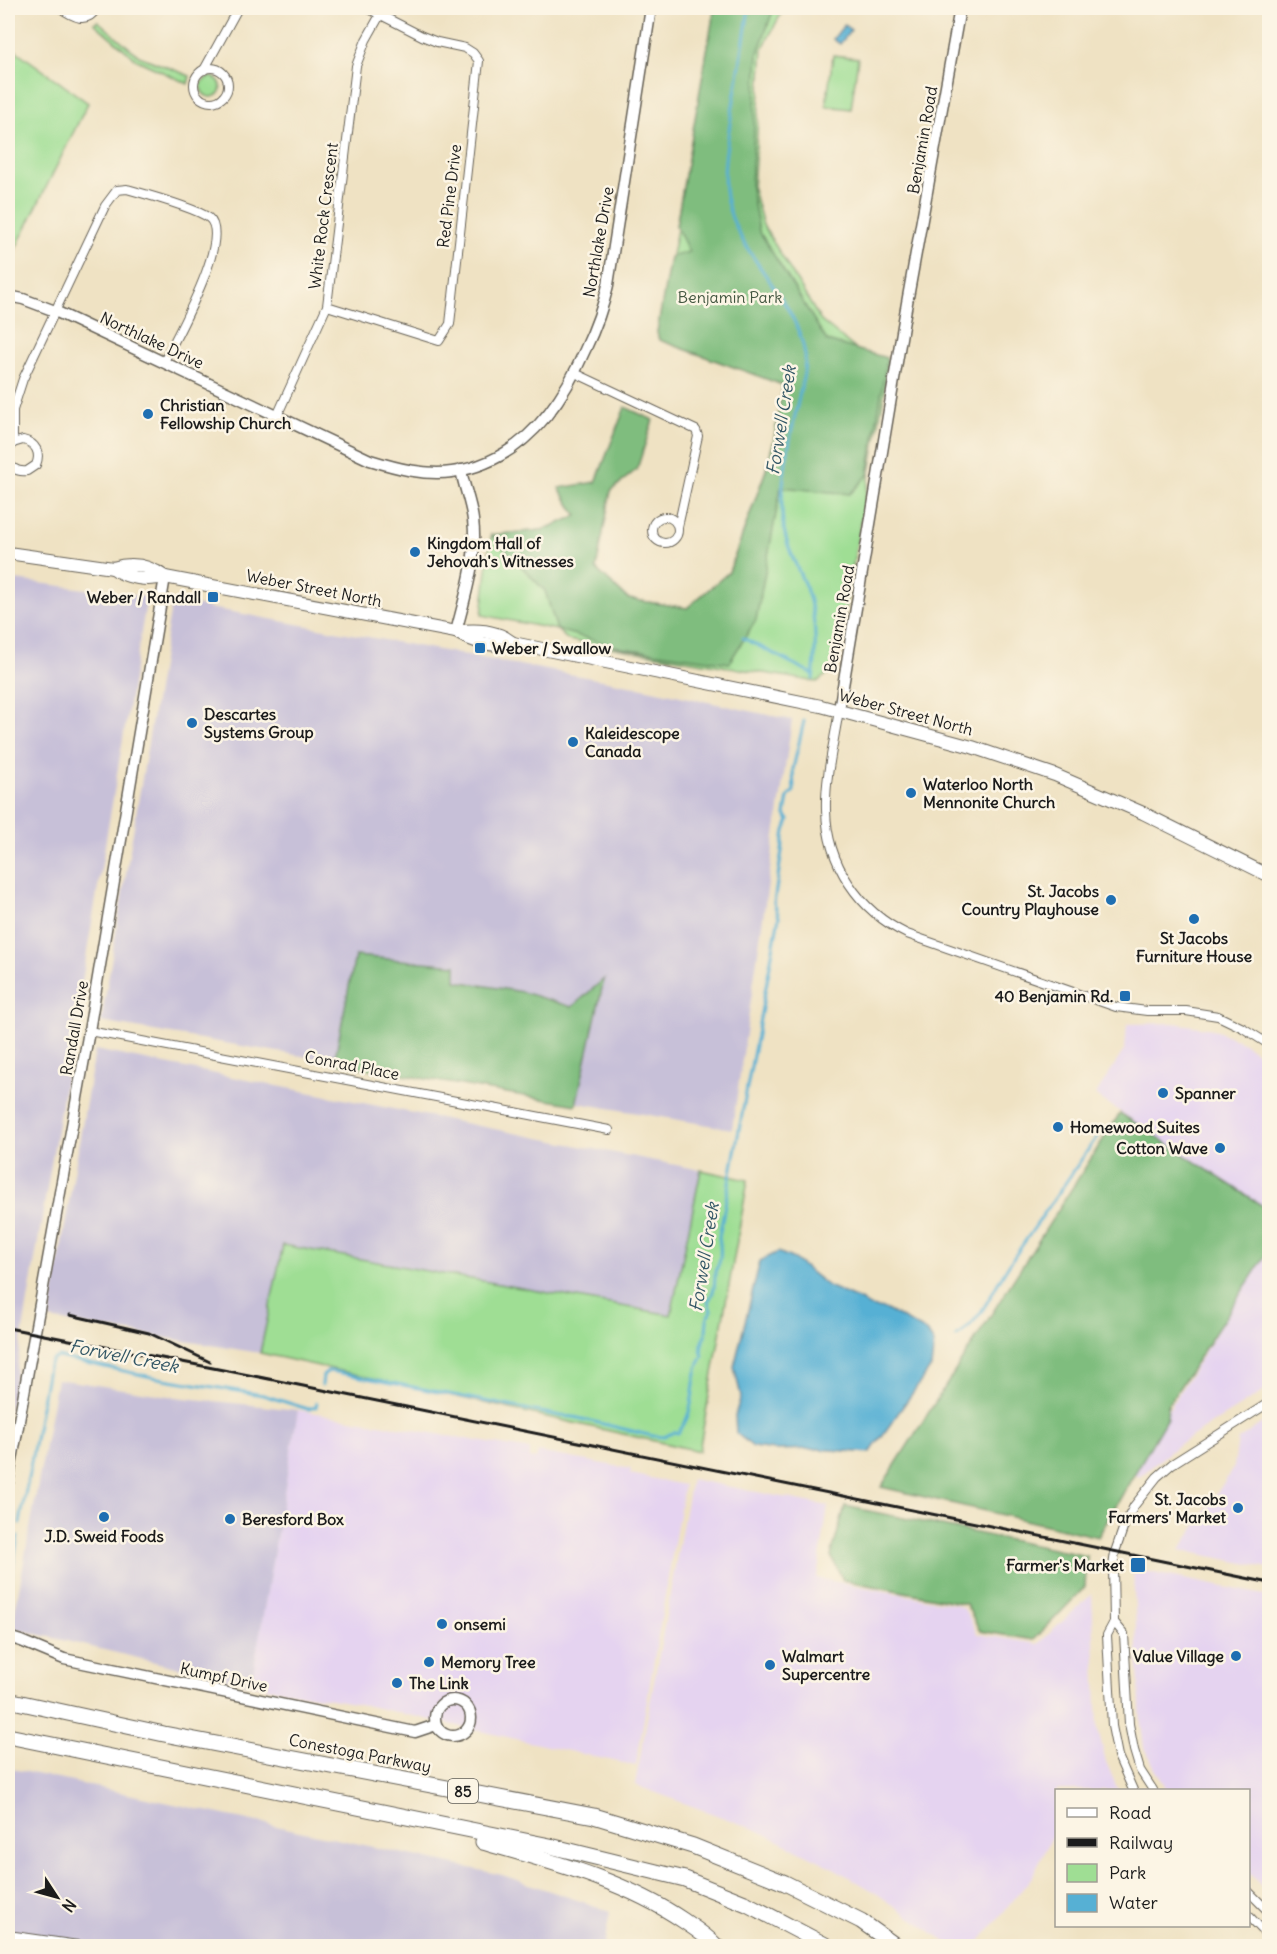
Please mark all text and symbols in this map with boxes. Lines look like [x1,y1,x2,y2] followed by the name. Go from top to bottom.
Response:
[903,84,941,196] street label: Benjamin Road
[304,141,342,290] street label: White Rock Crescent
[433,143,465,249] street label: Red Pine Drive
[578,185,618,299] street label: Northlake Drive
[678,287,782,307] park label: Benjamin Park
[97,307,207,373] street label: Northlake Drive
[761,362,801,476] water label: Forwell Creek
[160,395,291,434] place label: Christian Fellowship Church
[141,407,155,421] marker: Christian Fellowship Church
[427,533,574,571] place label: Kingdom Hall of Jehovah's Witnesses
[408,545,422,559] marker: Kingdom Hall of Jehovah's Witnesses
[820,563,858,675] street label: Benjamin Road
[244,565,384,611] street label: Weber Street North
[87,587,201,607] place label: Weber / Randall
[206,590,220,604] marker: Weber / Randall
[492,638,612,658] place label: Weber / Swallow
[473,641,487,655] marker: Weber / Swallow
[837,684,975,740] street label: Weber Street North
[204,704,314,743] place label: Descartes Systems Group
[185,716,199,730] marker: Descartes Systems Group
[585,723,680,761] place label: Kaleidescope Canada
[566,735,580,749] marker: Kaleidescope Canada
[923,774,1055,812] place label: Waterloo North Mennonite Church
[904,786,918,800] marker: Waterloo North Mennonite Church
[962,881,1099,920] place label: St. Jacobs Country Playhouse
[1104,893,1118,907] marker: St. Jacobs Country Playhouse
[1187,912,1201,926] marker: St Jacobs Furniture House
[1136,928,1252,966] place label: St Jacobs Furniture House
[56,979,92,1077] street label: Randall Drive
[995,986,1113,1006] place label: 40 Benjamin Rd.
[1118,989,1132,1003] marker: 40 Benjamin Rd.
[303,1046,401,1084] street label: Conrad Place
[1175,1083,1236,1104] place label: Spanner
[1156,1086,1170,1100] marker: Spanner
[1070,1117,1200,1137] place label: Homewood Suites
[1051,1120,1065,1134] marker: Homewood Suites
[1116,1138,1208,1158] place label: Cotton Wave
[1213,1141,1227,1155] marker: Cotton Wave
[684,1199,724,1313] water label: Forwell Creek
[68,1334,182,1378] water label: Forwell Creek
[1108,1489,1227,1527] place label: St. Jacobs Farmers' Market
[1231,1501,1245,1515] marker: St. Jacobs Farmers' Market
[242,1509,344,1529] place label: Beresford Box
[97,1510,111,1524] marker: J.D. Sweid Foods
[223,1512,237,1526] marker: Beresford Box
[44,1526,164,1546] place label: J.D. Sweid Foods
[1006,1555,1125,1575] place label: Farmer's Market
[1129,1556,1147,1574] marker: Farmer's Market
[454,1614,506,1634] place label: onsemi
[435,1617,449,1631] marker: onsemi
[782,1646,870,1685] place label: Walmart Supercentre
[1133,1646,1224,1667] place label: Value Village
[1229,1649,1243,1663] marker: Value Village
[441,1652,536,1673] place label: Memory Tree
[422,1655,436,1669] marker: Memory Tree
[178,1658,270,1696] street label: Kumpf Drive
[763,1658,777,1672] marker: Walmart Supercentre
[409,1673,469,1693] place label: The Link
[390,1676,404,1690] marker: The Link
[287,1729,433,1777] street label: Conestoga Parkway
[448,1779,478,1803] road number: 85
[1055,1789,1250,1927] legend
[1109,1801,1152,1824] text: Road
[1109,1831,1173,1854] text: Railway
[1109,1861,1146,1884] text: Park
[27,1867,87,1927] north arrow
[1109,1891,1159,1914] text: Water
[58,1895,80,1916] text: N

